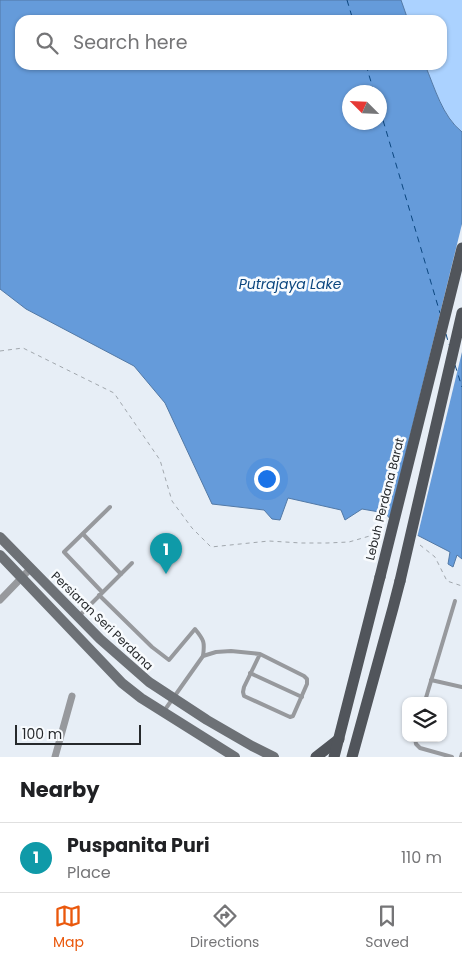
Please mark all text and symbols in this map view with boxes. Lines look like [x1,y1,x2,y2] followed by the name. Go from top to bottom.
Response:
[15,15,447,70] search box
[33,29,61,57] icon: search
[73,29,187,56] text: Search here
[342,85,387,130] north arrow
[239,274,342,294] water label: Putrajaya Lake
[361,436,408,562] street label: Lebuh Perdana Barat
[254,466,280,492] your location
[150,533,182,574] pin: 1
[48,567,157,674] street label: Persiaran Seri Perdana
[402,697,447,742] map controls
[402,697,447,742] button: layers
[15,722,141,745] scale bar
[22,724,62,744] text: 100 m
[20,775,100,804] text: Nearby
[67,832,210,859] text: Puspanita Puri
[33,846,39,869] text: 1
[401,846,442,869] text: 110 m
[67,861,111,884] text: Place
[53,902,84,953] tab: Map
[190,902,259,953] tab: Directions
[365,902,409,953] tab: Saved

